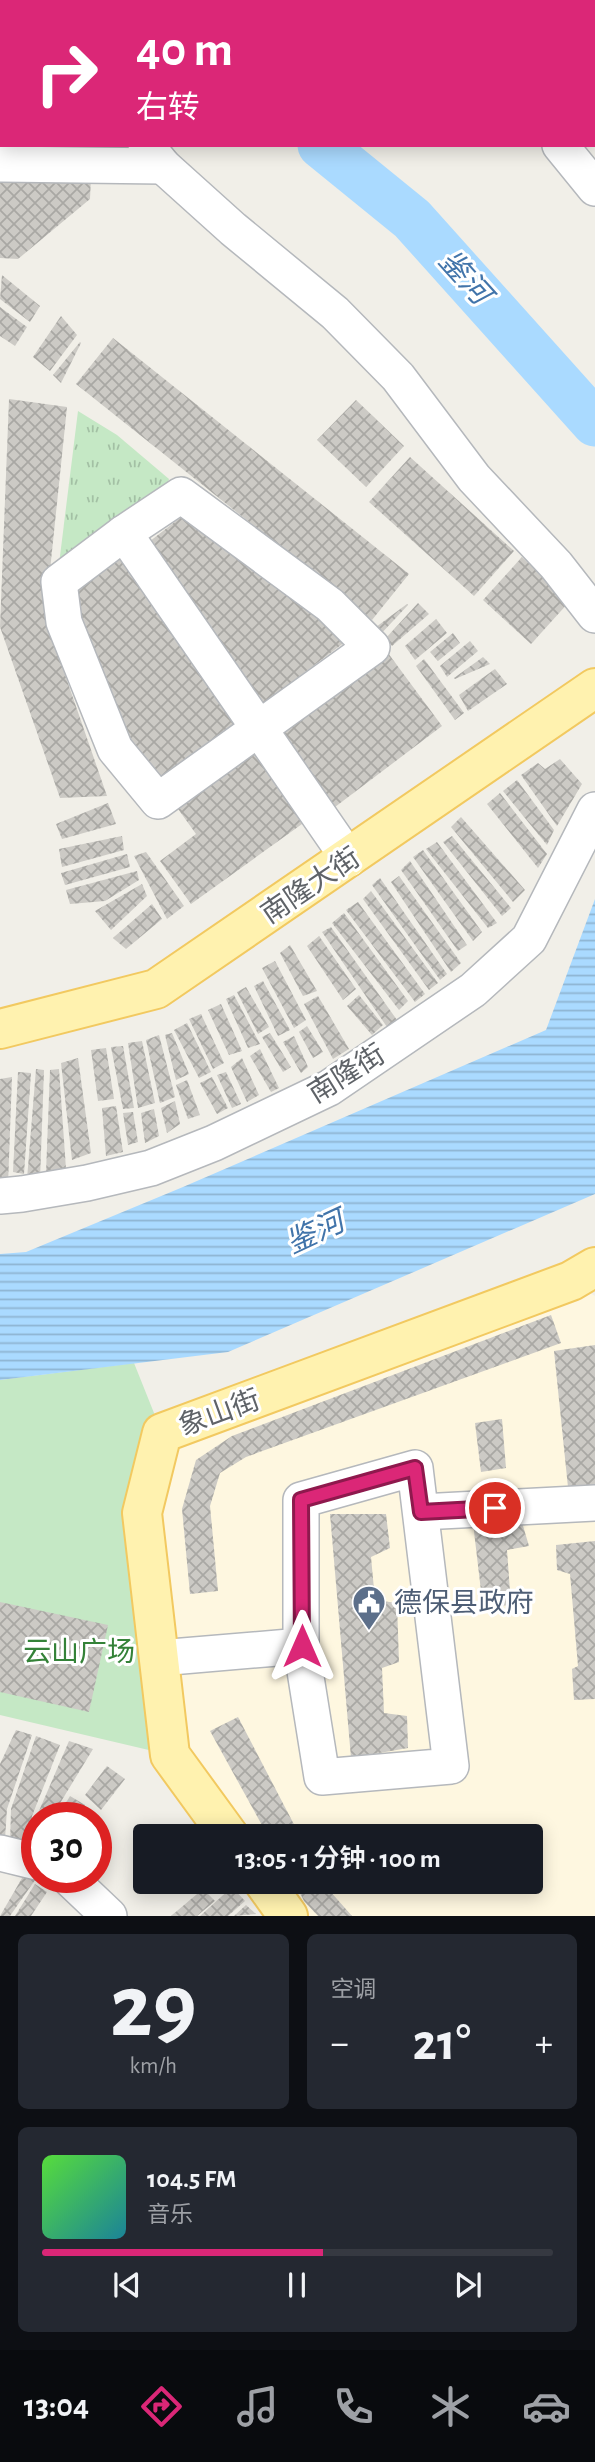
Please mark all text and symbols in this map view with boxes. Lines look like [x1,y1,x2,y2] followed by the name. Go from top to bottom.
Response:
[136,26,233,75] text: 40 m
[21,28,112,119] icon: right
[136,92,200,124] text: 右转
[433,244,500,314] water label: 鉴河
[256,842,365,930] street label: 南隆大街
[303,1039,390,1109] street label: 南隆街
[281,1203,353,1259] water label: 鉴河
[175,1384,264,1441] street label: 象山街
[465,1478,525,1538] pin
[476,1489,514,1527] icon: arrive
[350,1583,388,1632] public building icon: 德保县政府
[394,1588,534,1618] place label: 德保县政府
[265,1609,339,1683] position arrow
[23,1637,135,1667] park label: 云山广场
[21,1802,112,1893] speed limit sign: 30
[235,1846,441,1872] text: 13:05 · 1 分钟 · 100 m
[110,1962,197,2053] text: 29
[331,1979,377,2002] text: 空调
[413,2017,471,2069] text: 21°
[331,2025,349,2063] text: −
[535,2025,553,2063] text: +
[130,2055,177,2078] text: km/h
[147,2166,236,2192] text: 104.5 FM
[147,2204,193,2227] text: 音乐
[108,2266,146,2304] icon: previous
[278,2266,316,2304] icon: pause
[449,2266,487,2304] icon: next
[137,2382,186,2431] icon: directions
[233,2382,282,2431] icon: music
[329,2382,378,2431] icon: phone
[426,2382,475,2431] icon: climate
[522,2382,571,2431] icon: car
[24,2390,89,2422] text: 13:04

